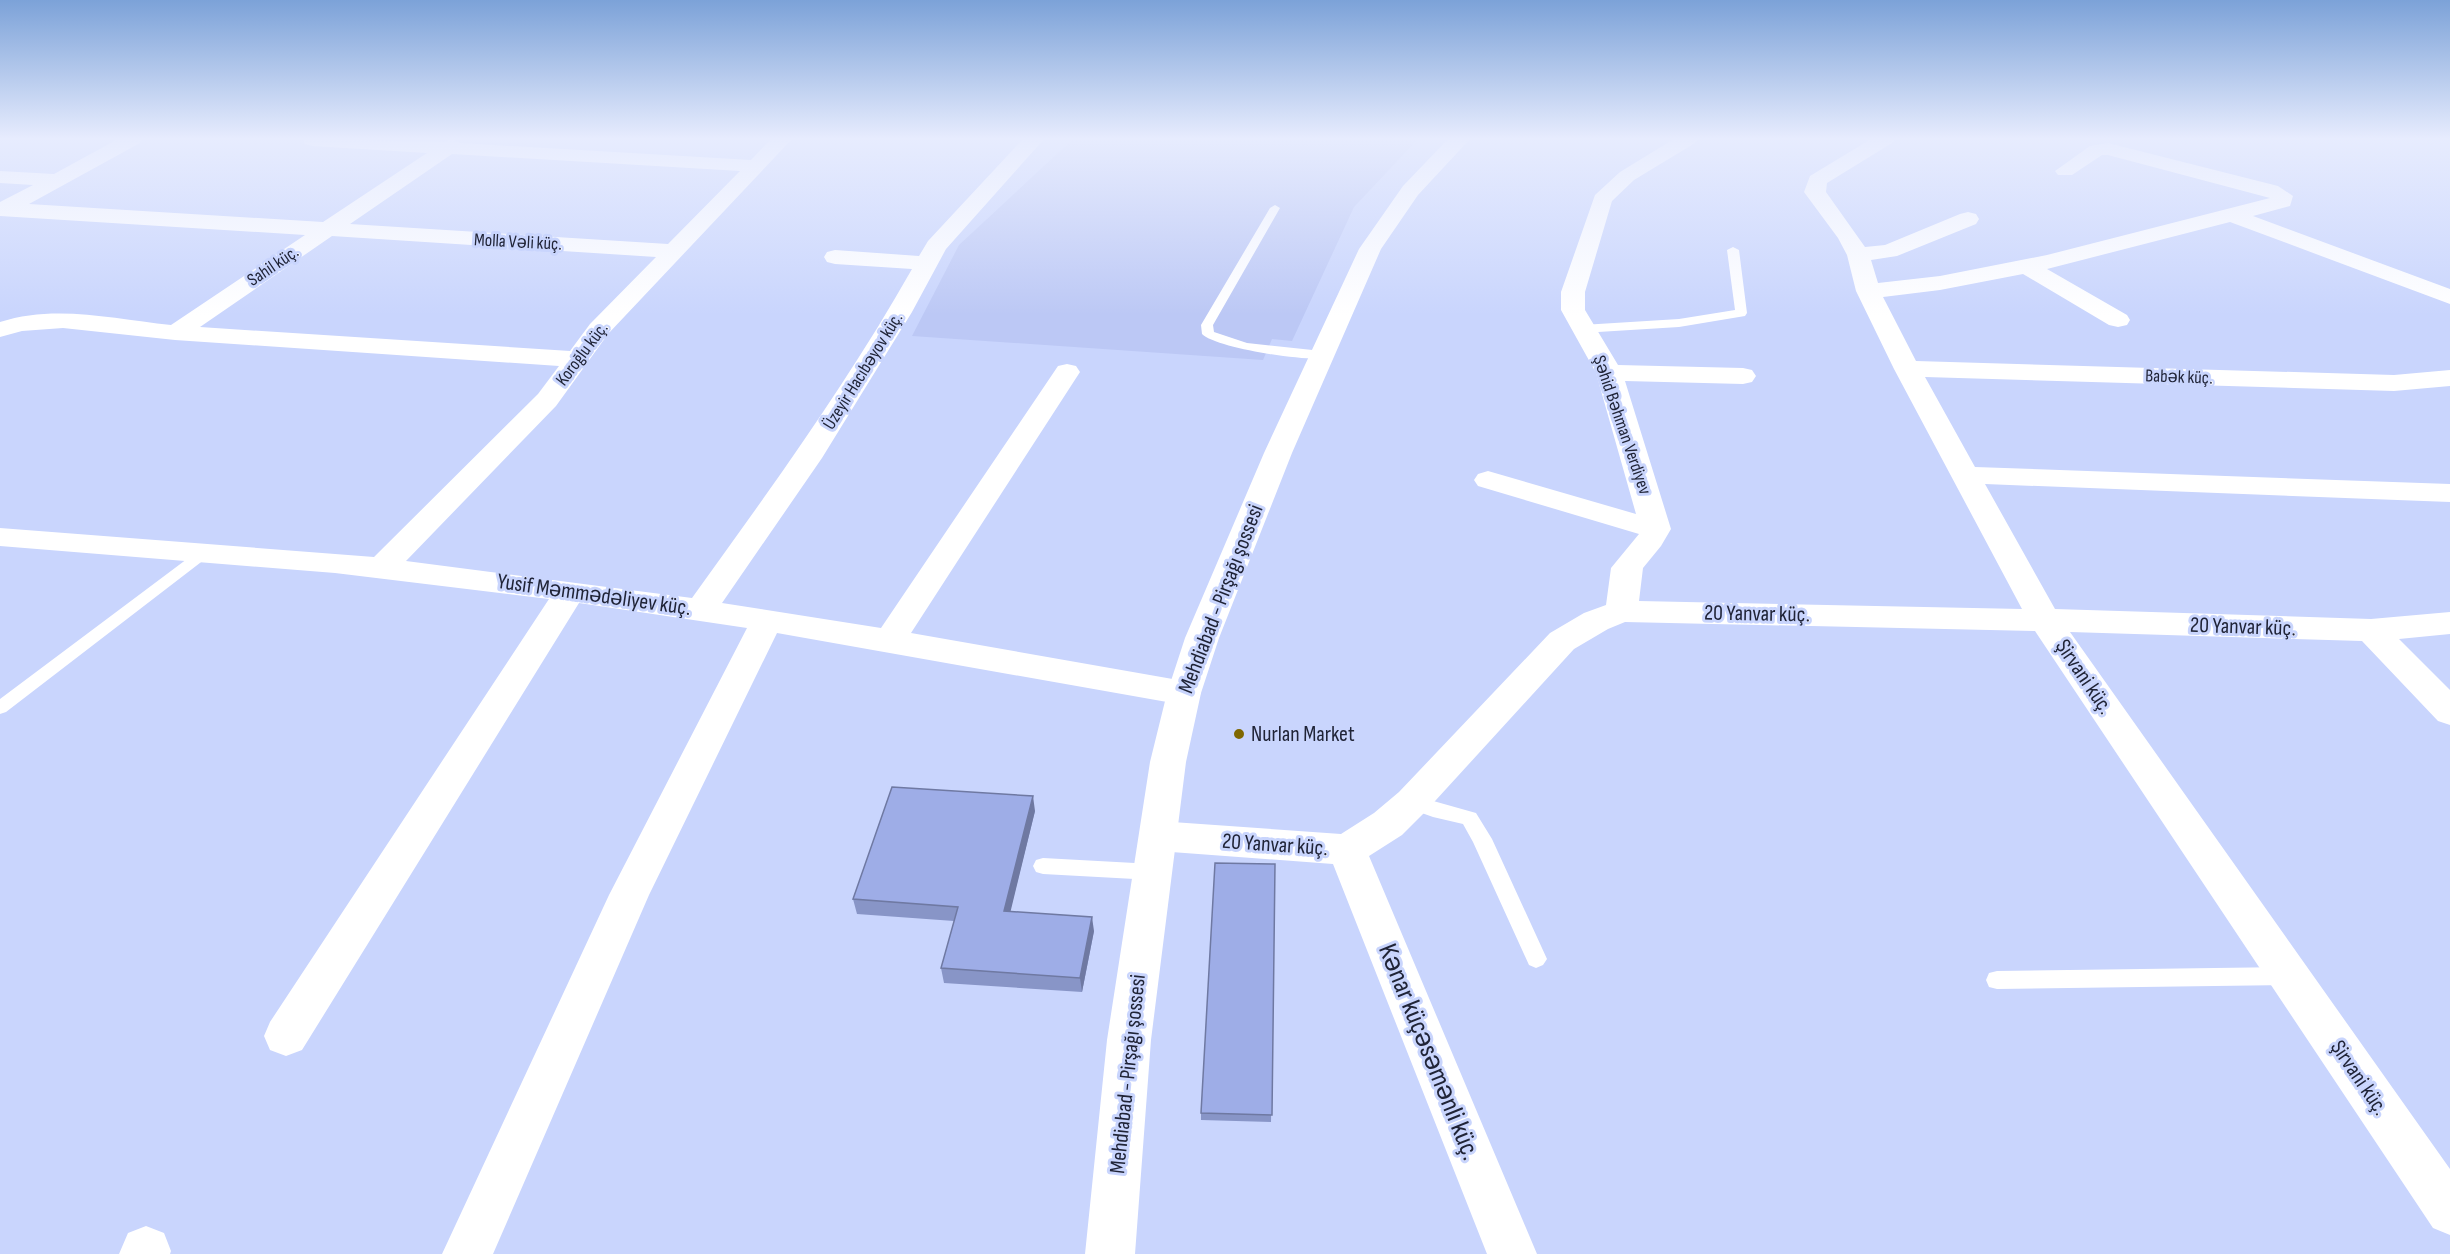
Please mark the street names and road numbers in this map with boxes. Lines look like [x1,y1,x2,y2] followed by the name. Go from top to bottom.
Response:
[473,229,563,255] street label: Molla Vəli küç.
[243,241,303,291] street label: Sahil küç.
[819,309,907,433] street label: Üzeyir Hacıbəyov küç.
[551,318,613,390] street label: Koroğlu küç.
[1588,353,1656,497] street label: Şəhid Bəhman Verdiyev
[2145,365,2213,389] street label: Babək küç.
[1172,501,1270,697] street label: Mehdiabad - Pirşağı şossesi
[495,568,693,622] street label: Yusif Məmmədəliyev küç.
[1704,600,1810,628] street label: 20 Yanvar küç.
[2190,612,2296,642] street label: 20 Yanvar küç.
[2049,634,2119,720] street label: Şirvani küç.
[1221,828,1329,862] street label: 20 Yanvar küç.
[1371,939,1487,1165] street label: Kənar küçəsəmənli küç.
[1104,973,1152,1175] street label: Mehdiabad - Pirşağı şossesi
[2324,1035,2394,1121] street label: Şirvani küç.

